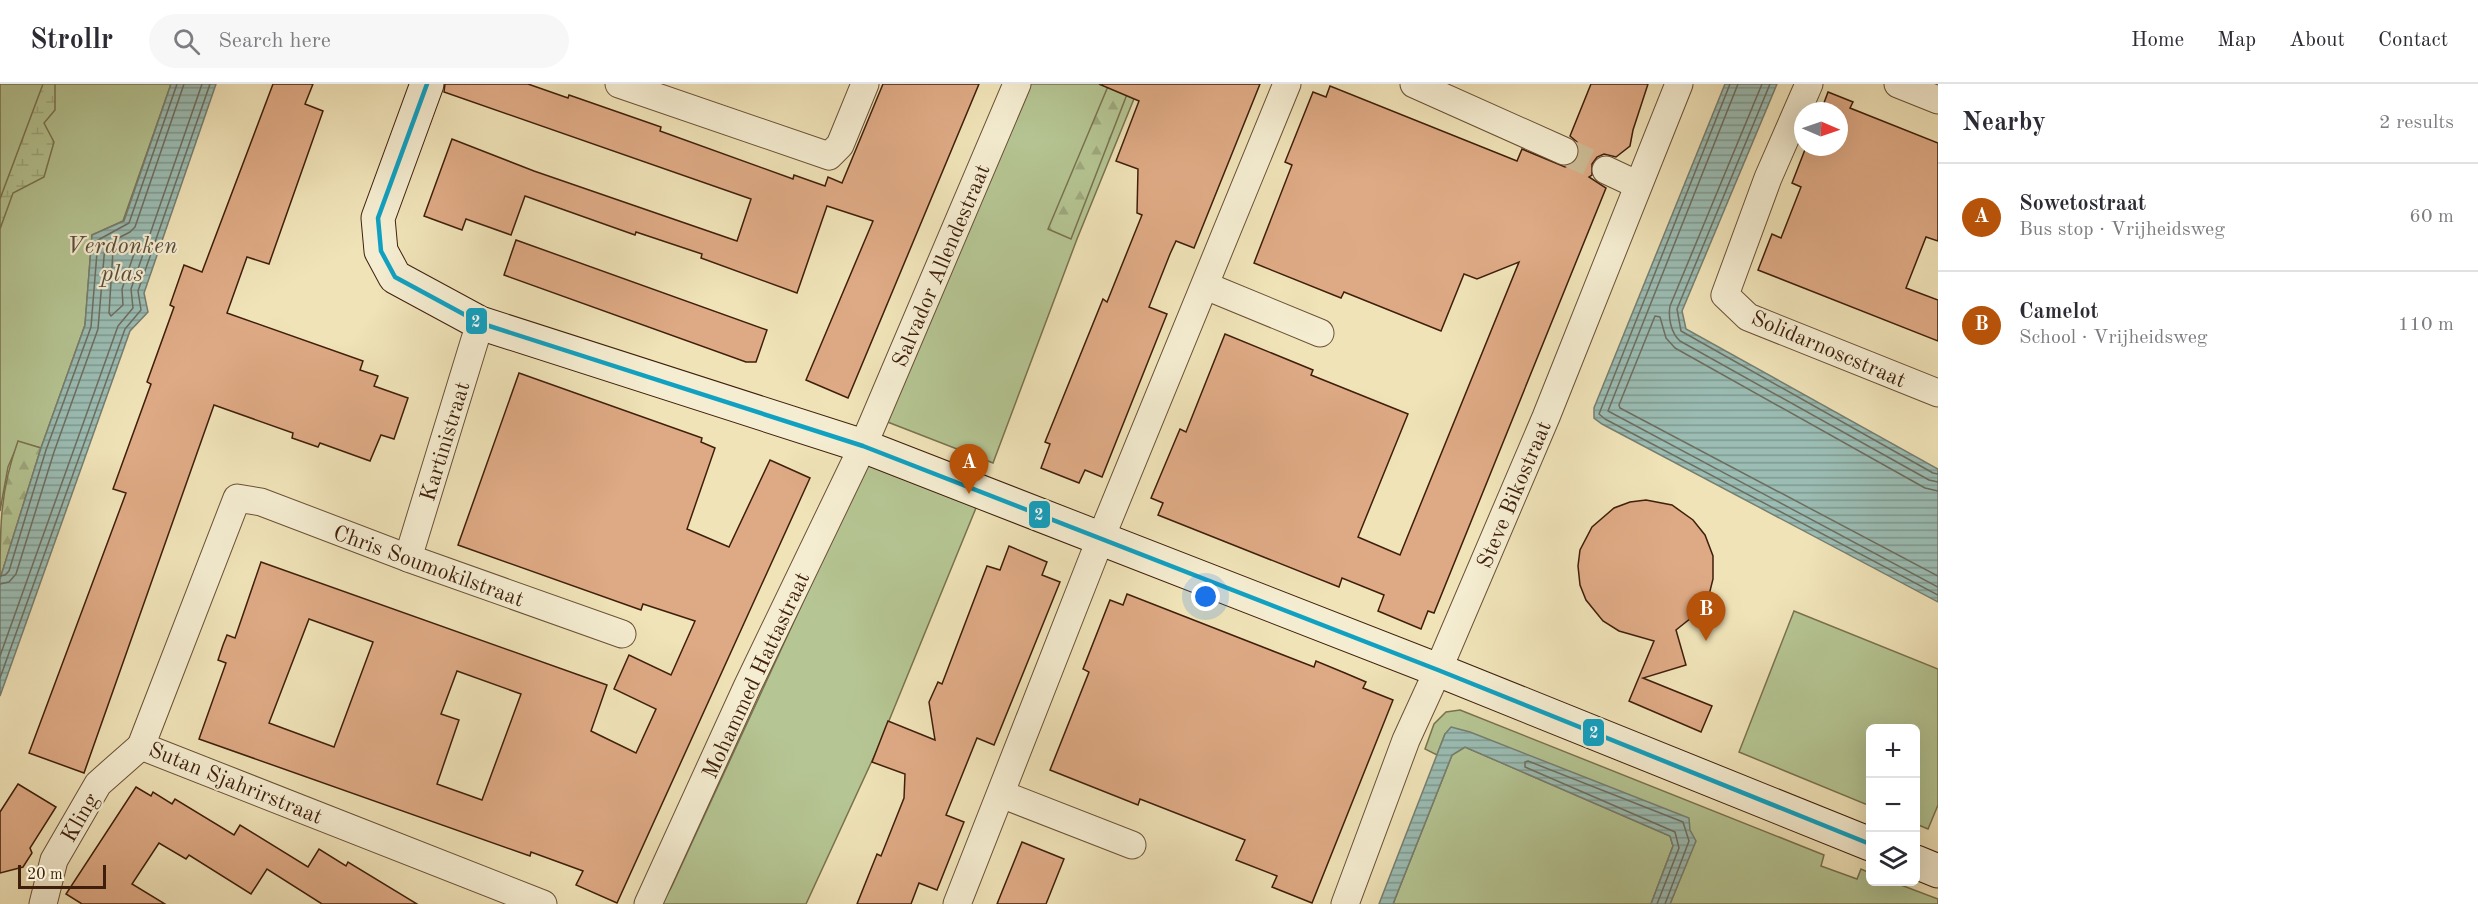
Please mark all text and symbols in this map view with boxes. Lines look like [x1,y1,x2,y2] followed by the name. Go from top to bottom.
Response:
[149,14,569,68] search box
[170,25,203,58] icon: search
[30,27,113,55] text: Strollr
[218,30,331,52] text: Search here
[2131,30,2184,51] text: Home
[2217,30,2256,51] text: Map
[2289,30,2345,51] text: About
[2378,30,2448,51] text: Contact
[1794,102,1848,156] north arrow
[1962,110,2046,136] text: Nearby
[2379,113,2454,133] text: 2 results
[889,161,995,370] street label: Salvador Allendestraat
[2019,193,2146,215] text: Sowetostraat
[1974,207,1989,227] text: A
[2409,207,2454,227] text: 60 m
[2019,220,2225,240] text: Bus stop · Vrijheidsweg
[66,235,178,287] water label: Verdonken plas
[2019,301,2099,323] text: Camelot
[465,307,488,335] line badge: 2
[1748,307,1909,392] street label: Solidarnoscstraat
[471,315,481,331] text: 2
[1974,315,1989,335] text: B
[2398,315,2454,335] text: 110 m
[2019,328,2208,348] text: School · Vrijheidsweg
[417,379,475,504] street label: Kartinistraat
[1474,418,1556,572] street label: Steve Bikostraat
[950,444,988,494] pin: A
[1028,500,1051,529] line badge: 2
[1034,508,1044,524] text: 2
[330,522,527,612] street label: Chris Soumokilstraat
[699,569,814,782] street label: Mohammed Hattastraat
[1191,582,1220,611] your location
[1686,592,1726,641] pin: B
[1582,718,1605,747] line badge: 2
[1866,724,1920,886] map controls
[1866,724,1920,778] button: +
[1589,726,1599,742] text: 2
[145,739,325,829] street label: Sutan Sjahrirstraat
[1866,778,1920,832] button: −
[58,790,103,846] street label: Kling
[1866,832,1920,886] button: layers
[18,862,106,890] scale bar
[27,867,63,883] text: 20 m

